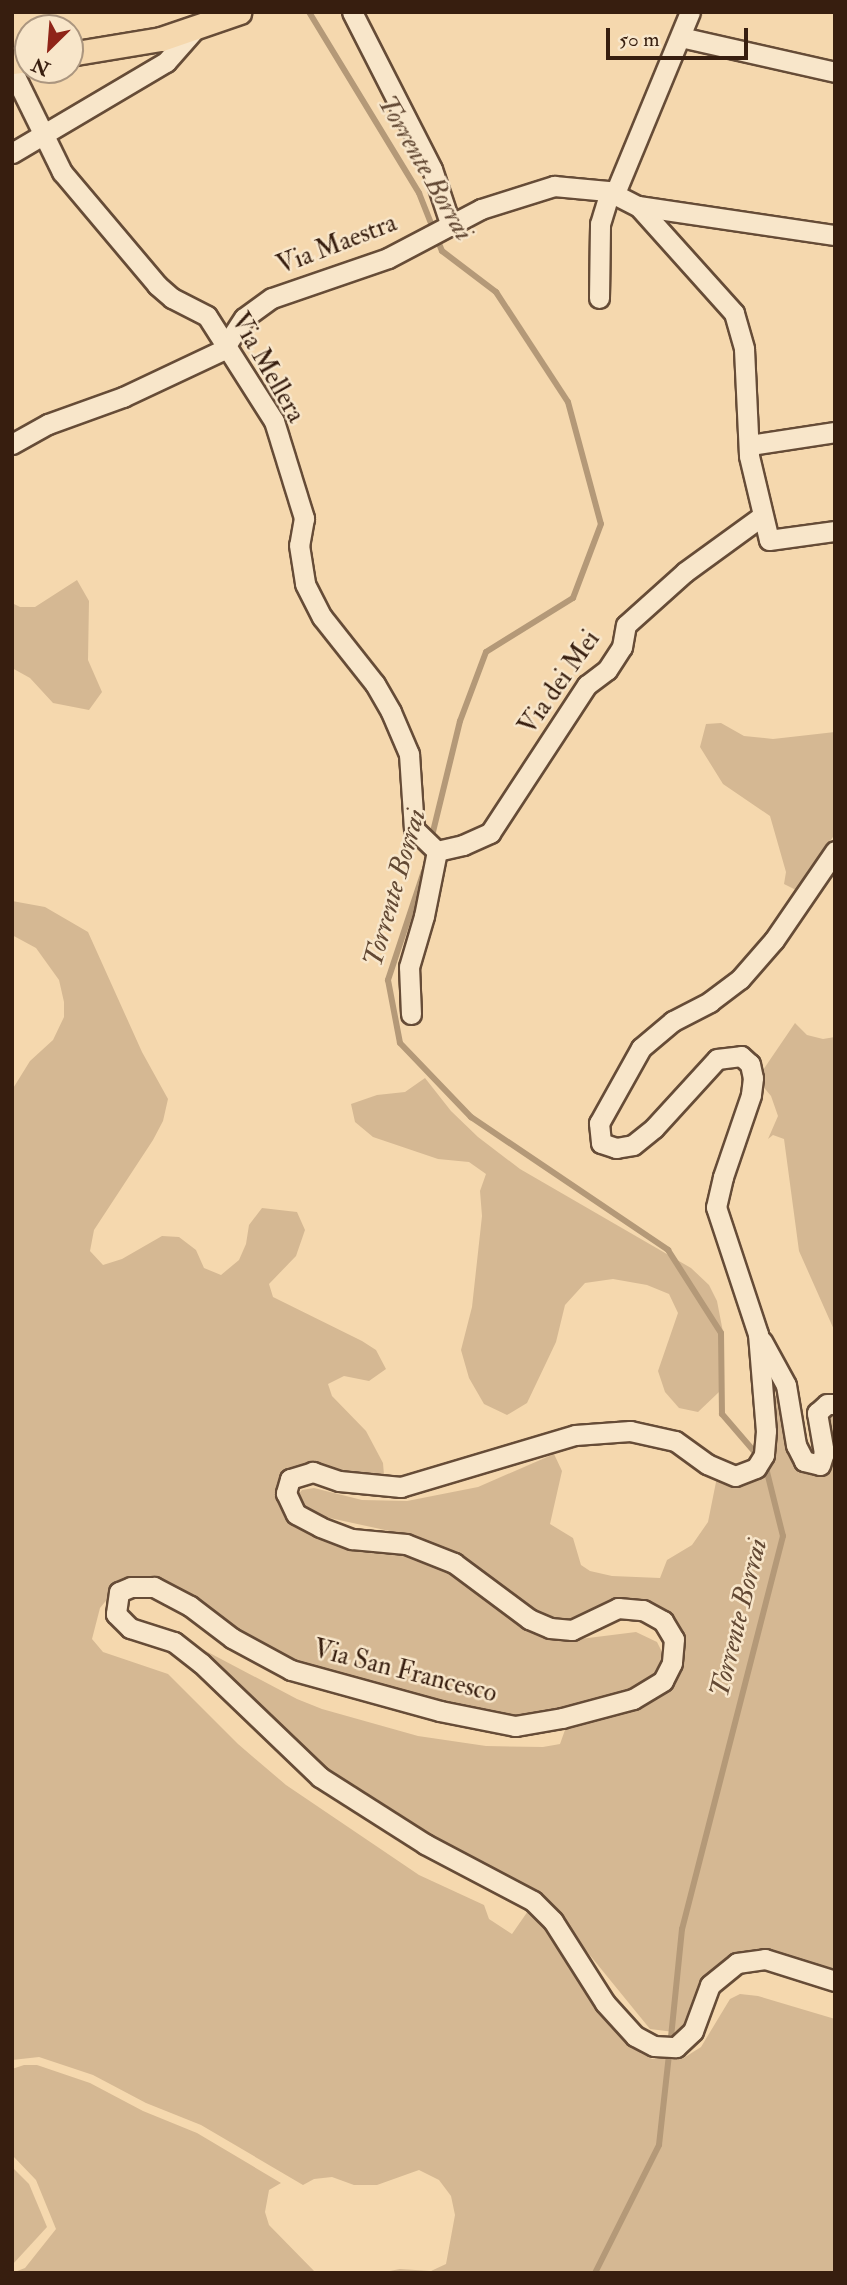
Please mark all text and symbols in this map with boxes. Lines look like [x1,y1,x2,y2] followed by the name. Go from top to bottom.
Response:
[14,14,84,84] north arrow
[609,14,751,58] scale bar
[619,26,660,53] text: 50 m
[28,52,54,81] text: N
[370,89,480,247] water label: Torrente Borrai
[273,208,401,282] street label: Via Maestra
[223,308,311,428] street label: Via Mellera
[513,625,607,741] street label: Via dei Mei
[356,805,434,971] water label: Torrente Borrai
[703,1535,775,1701] water label: Torrente Borrai
[310,1634,500,1710] street label: Via San Francesco

